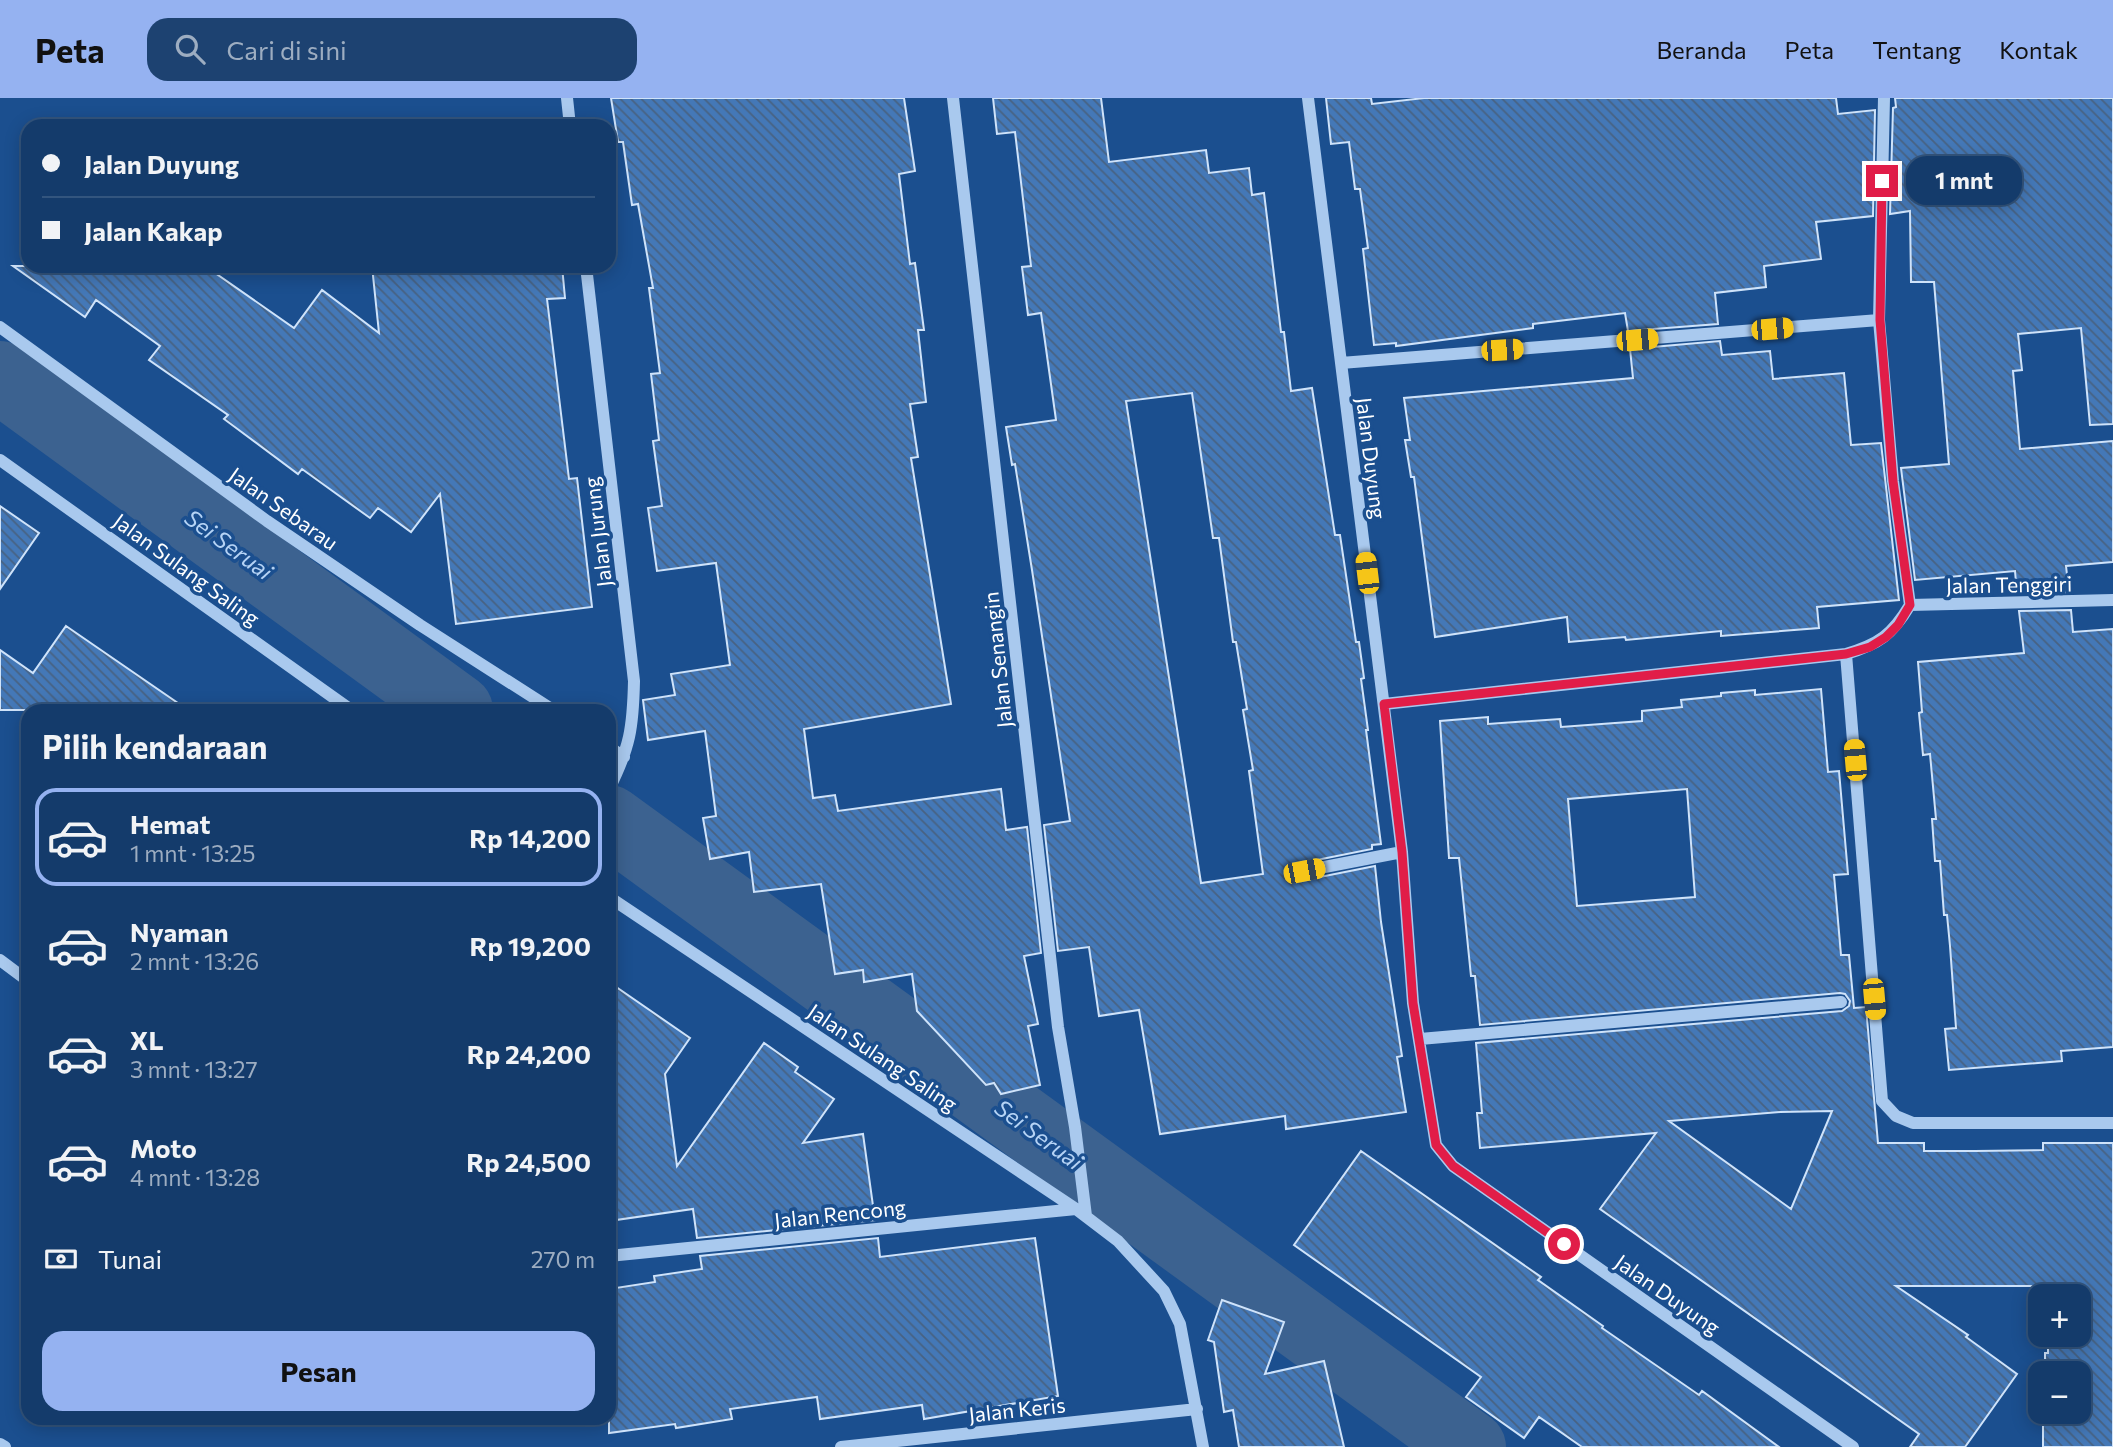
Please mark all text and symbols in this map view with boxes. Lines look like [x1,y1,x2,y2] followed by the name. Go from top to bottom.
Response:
[147,18,637,81] search box
[35,29,105,70] text: Peta
[171,30,209,68] icon: search
[227,34,347,65] text: Cari di sini
[1656,35,1747,64] text: Beranda
[1785,35,1834,64] text: Peta
[1872,35,1961,64] text: Tentang
[1999,35,2078,64] text: Kontak
[84,148,239,179] text: Jalan Duyung
[1906,156,2022,206] callout: 1 mnt
[1866,165,1898,197] route end
[1935,166,1993,194] text: 1 mnt
[84,215,223,246] text: Jalan Kakap
[1751,317,1794,341] car
[1616,328,1659,352] car
[1481,338,1524,362] car
[1352,396,1392,520] street label: Jalan Duyung
[225,461,343,555] street label: Jalan Sebarau
[578,475,616,589] street label: Jalan Jurung
[180,503,279,586] water label: Sei Seruai
[109,508,265,630] street label: Jalan Sulang Saling
[1355,551,1380,595] car
[1946,570,2072,598] street label: Jalan Tenggiri
[977,591,1017,729] street label: Jalan Senangin
[42,726,268,766] text: Pilih kendaraan
[1843,738,1868,782] car
[46,806,109,869] icon: car
[130,808,211,839] text: Hemat
[469,822,591,853] text: Rp 14,200
[130,839,256,867] text: 1 mnt · 13:25
[1282,857,1327,885] car
[46,914,109,977] icon: car
[130,916,229,947] text: Nyaman
[470,930,591,961] text: Rp 19,200
[130,947,259,975] text: 2 mnt · 13:26
[1862,977,1887,1021] car
[804,998,962,1116] street label: Jalan Sulang Saling
[46,1022,109,1085] icon: car
[130,1024,164,1055] text: XL
[467,1038,591,1069] text: Rp 24,200
[130,1055,258,1083] text: 3 mnt · 13:27
[990,1093,1089,1176] water label: Sei Seruai
[46,1130,109,1193] icon: car
[130,1132,197,1163] text: Moto
[466,1146,591,1177] text: Rp 24,500
[130,1163,260,1191] text: 4 mnt · 13:28
[773,1194,907,1232] street label: Jalan Rencong
[1548,1228,1580,1260] route start
[42,1240,80,1278] icon: cash
[98,1243,162,1274] text: Tunai
[531,1245,595,1273] text: 270 m
[1611,1249,1725,1339] street label: Jalan Duyung
[2028,1284,2091,1424] map controls
[2028,1284,2091,1347] button: +
[42,1331,595,1411] button: Pesan
[2028,1361,2091,1424] button: −
[967,1391,1067,1427] street label: Jalan Keris

